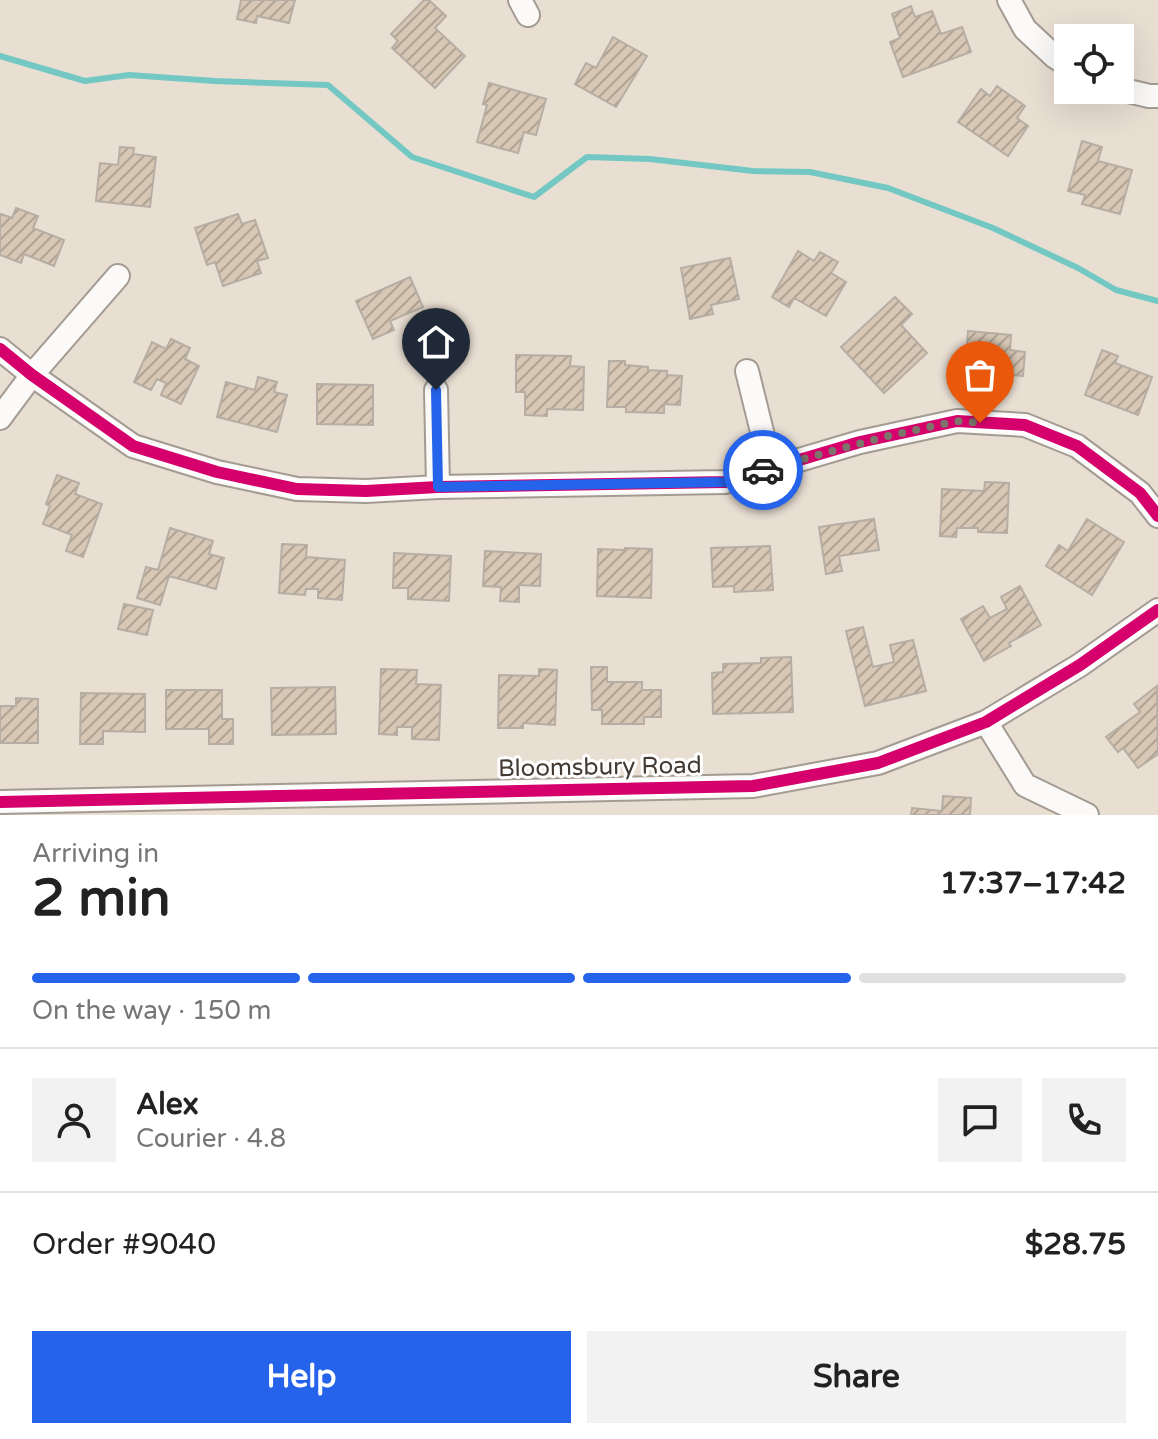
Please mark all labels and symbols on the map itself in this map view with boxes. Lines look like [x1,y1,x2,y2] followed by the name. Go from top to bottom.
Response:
[402,308,470,390] pin
[946,341,1014,423] pin
[723,430,803,510] courier
[498,751,702,783] street label: Bloomsbury Road

